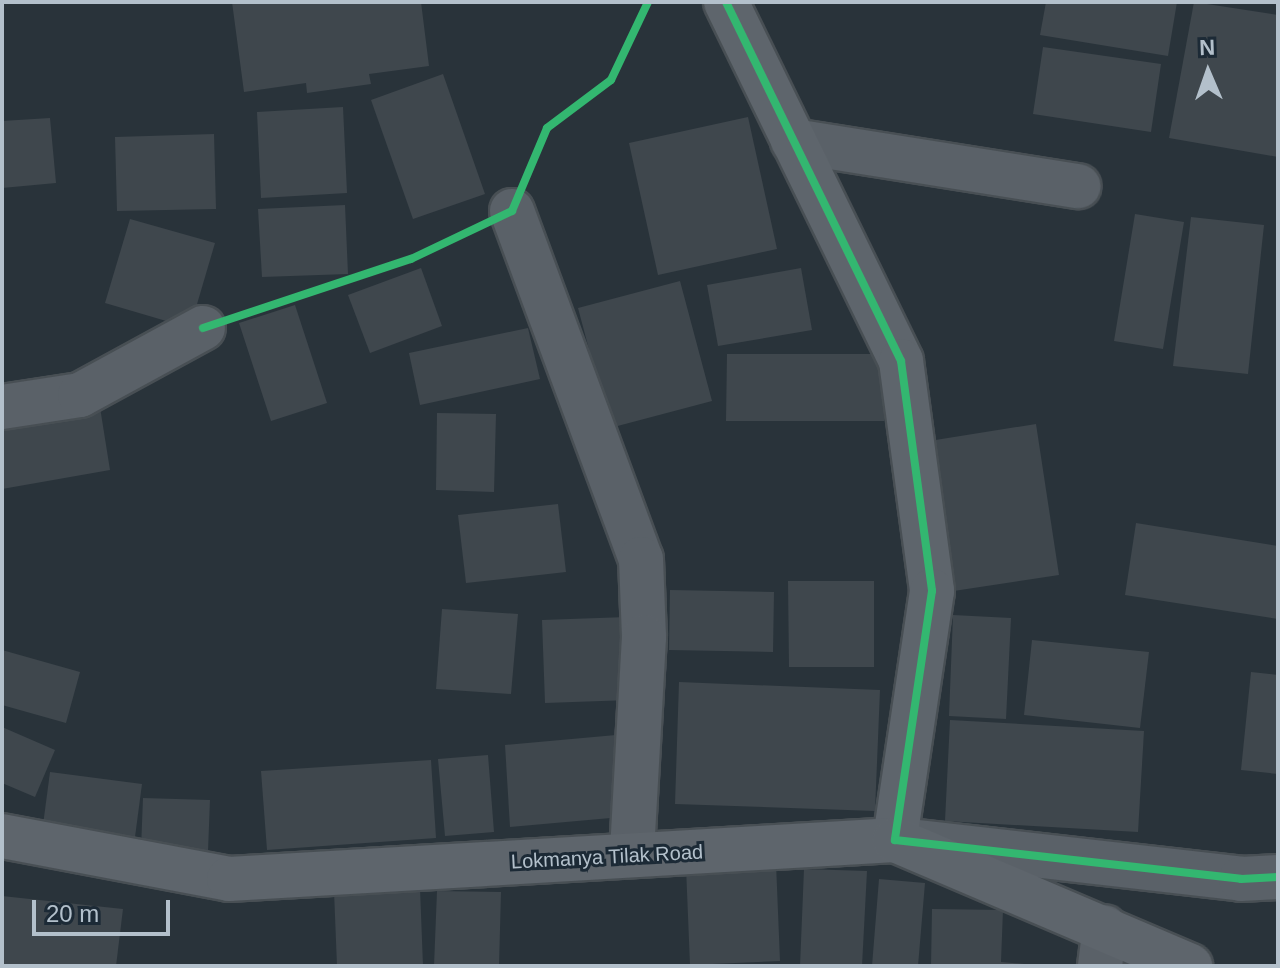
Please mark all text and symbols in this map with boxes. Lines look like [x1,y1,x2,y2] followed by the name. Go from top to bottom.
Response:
[1168,32,1248,112] north arrow
[1199,35,1216,60] text: N
[510,840,704,874] street label: Lokmanya Tilak Road
[36,884,174,934] scale bar
[46,900,99,927] text: 20 m

